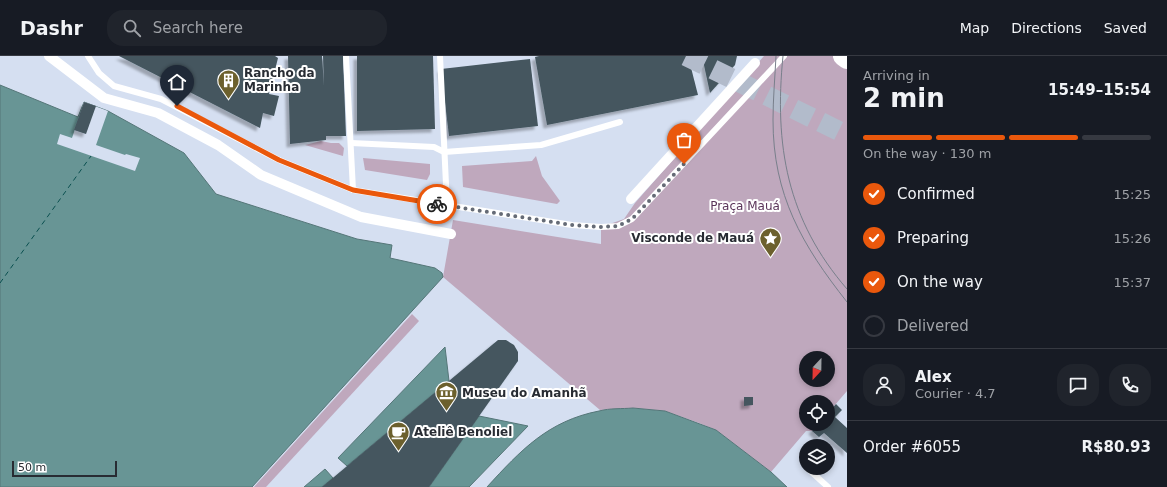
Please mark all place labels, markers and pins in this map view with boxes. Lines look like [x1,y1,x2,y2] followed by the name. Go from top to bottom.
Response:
[160,65,194,106] pin
[244,66,315,94] place label: Rancho da Marinha
[215,67,241,100] building icon: Rancho da Marinha
[667,123,701,164] pin
[757,225,783,258] place icon: Visconde de Mauá
[631,231,754,245] place label: Visconde de Mauá
[433,380,459,413] museum icon: Museu do Amanhã
[462,386,587,400] place label: Museu do Amanhã
[386,419,412,452] cafe icon: Ateliê Benoliel
[414,425,512,439] place label: Ateliê Benoliel

